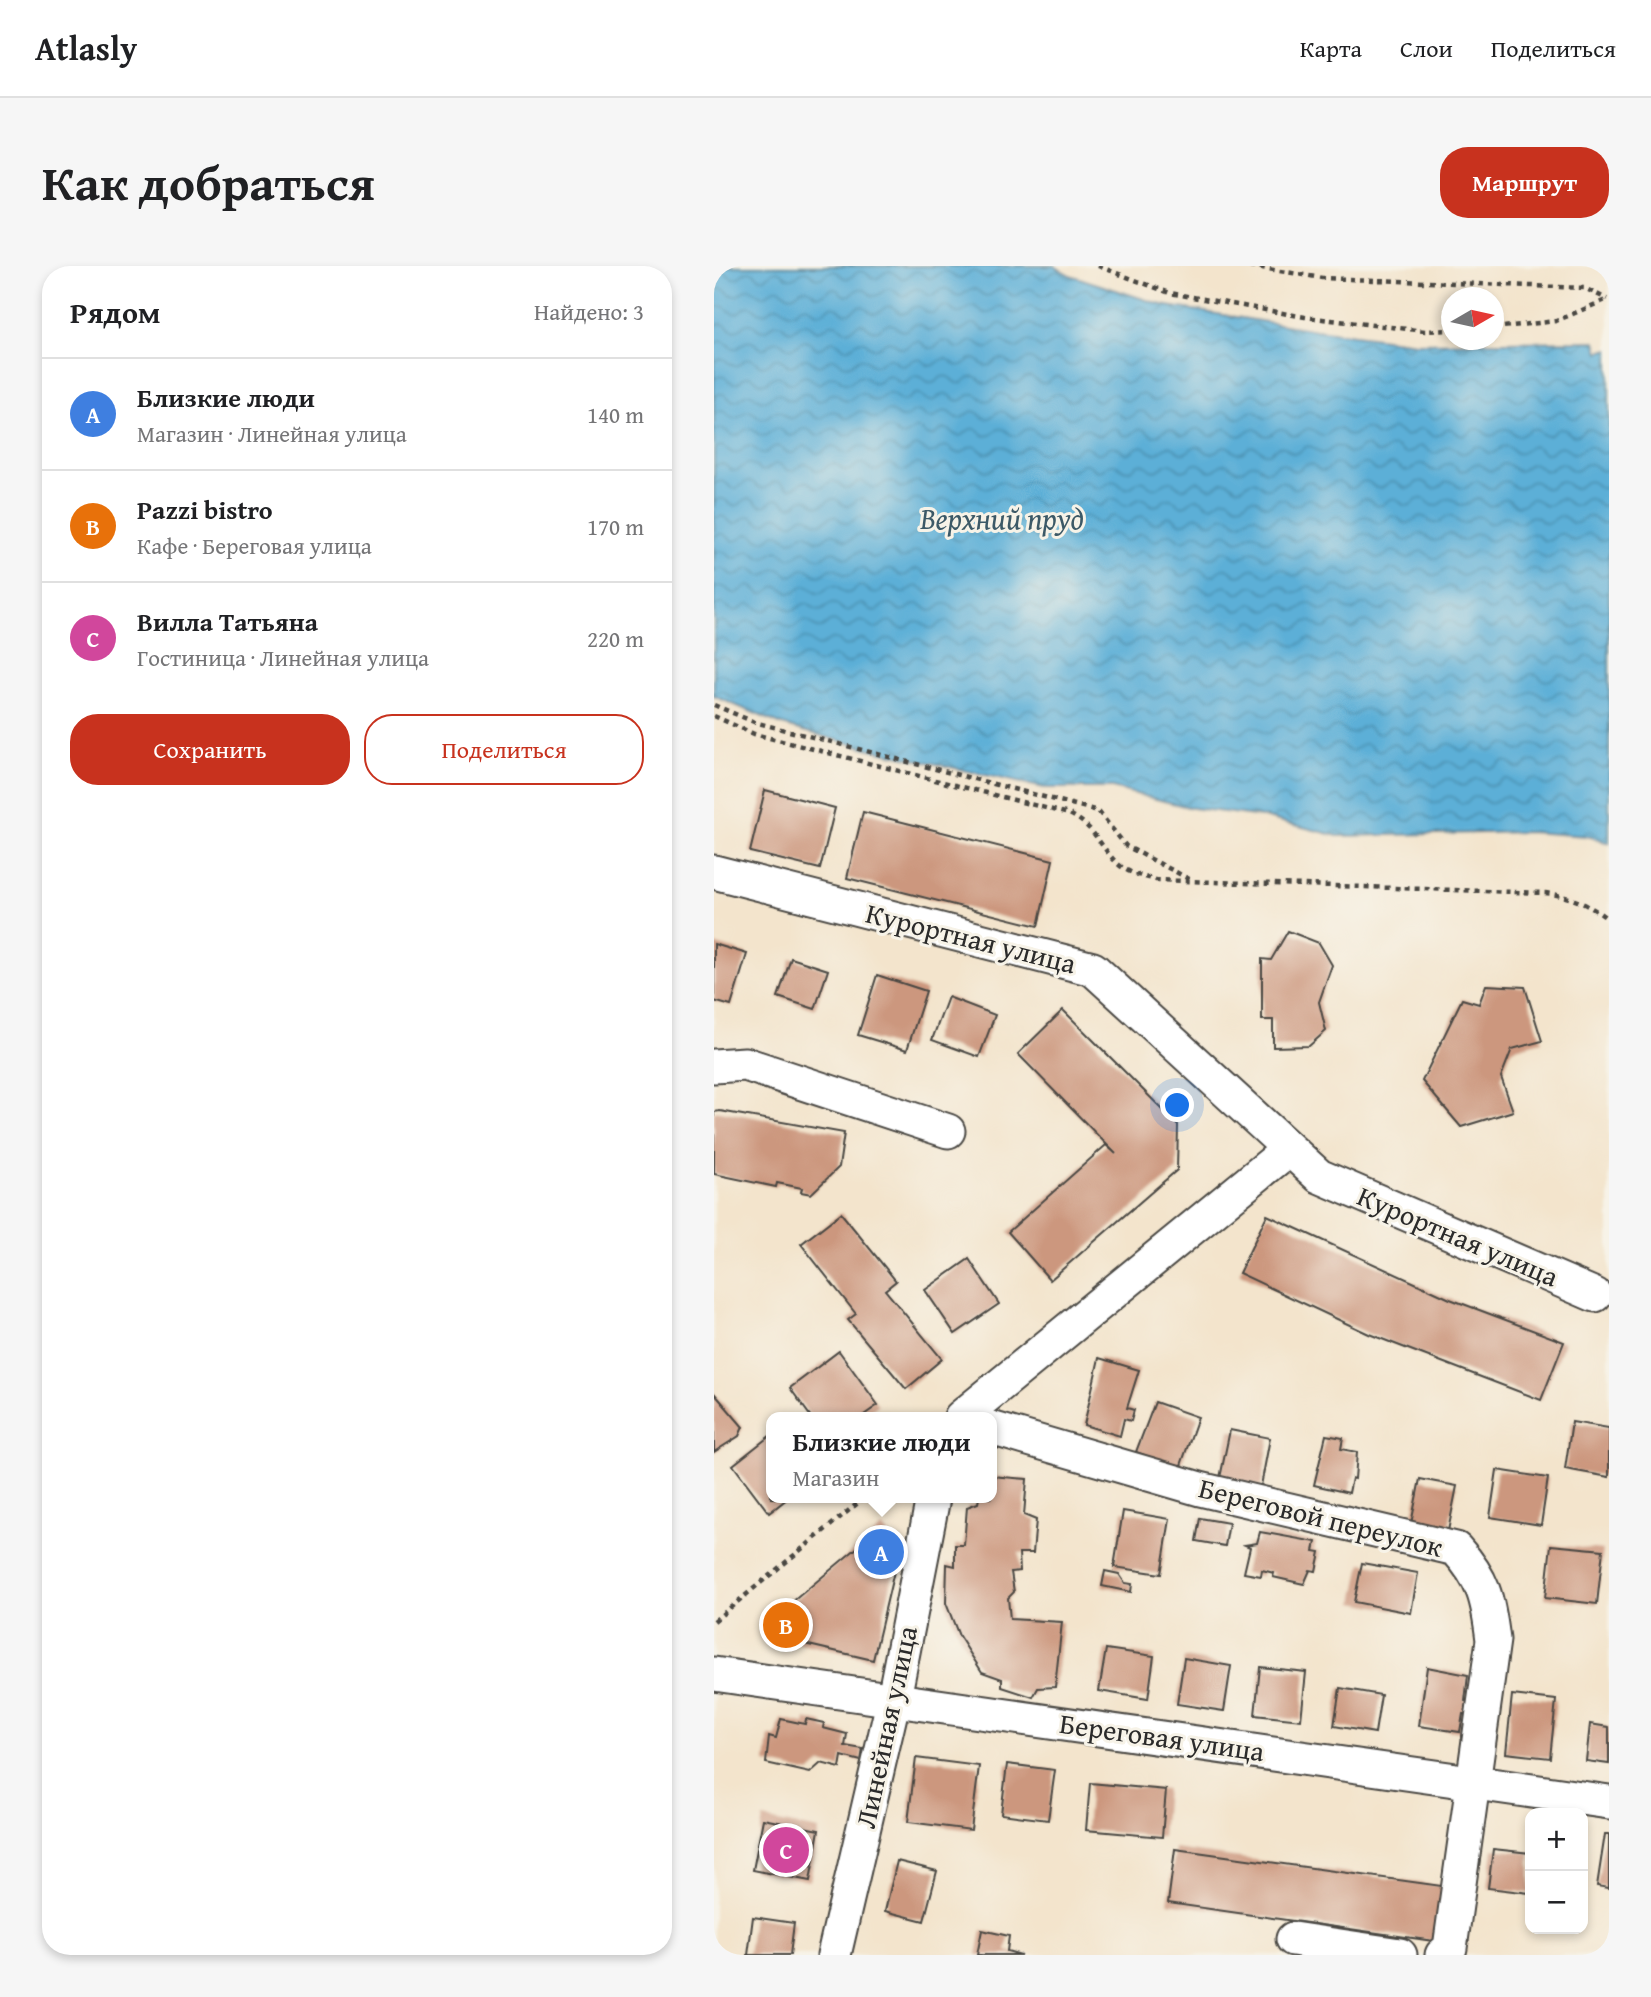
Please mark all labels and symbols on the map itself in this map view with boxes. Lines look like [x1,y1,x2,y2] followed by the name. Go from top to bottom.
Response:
[1441,287,1504,350] north arrow
[919,496,1084,540] water label: Верхний пруд
[862,892,1081,984] street label: Курортная улица
[1160,1088,1194,1122] your location
[1351,1175,1566,1297] street label: Курортная улица
[1195,1466,1448,1567] street label: Береговой переулок
[858,1526,904,1578] pin: A
[763,1599,809,1651] pin: B
[844,1621,927,1832] street label: Линейная улица
[1057,1702,1268,1771] street label: Береговая улица
[763,1824,809,1876] pin: C

